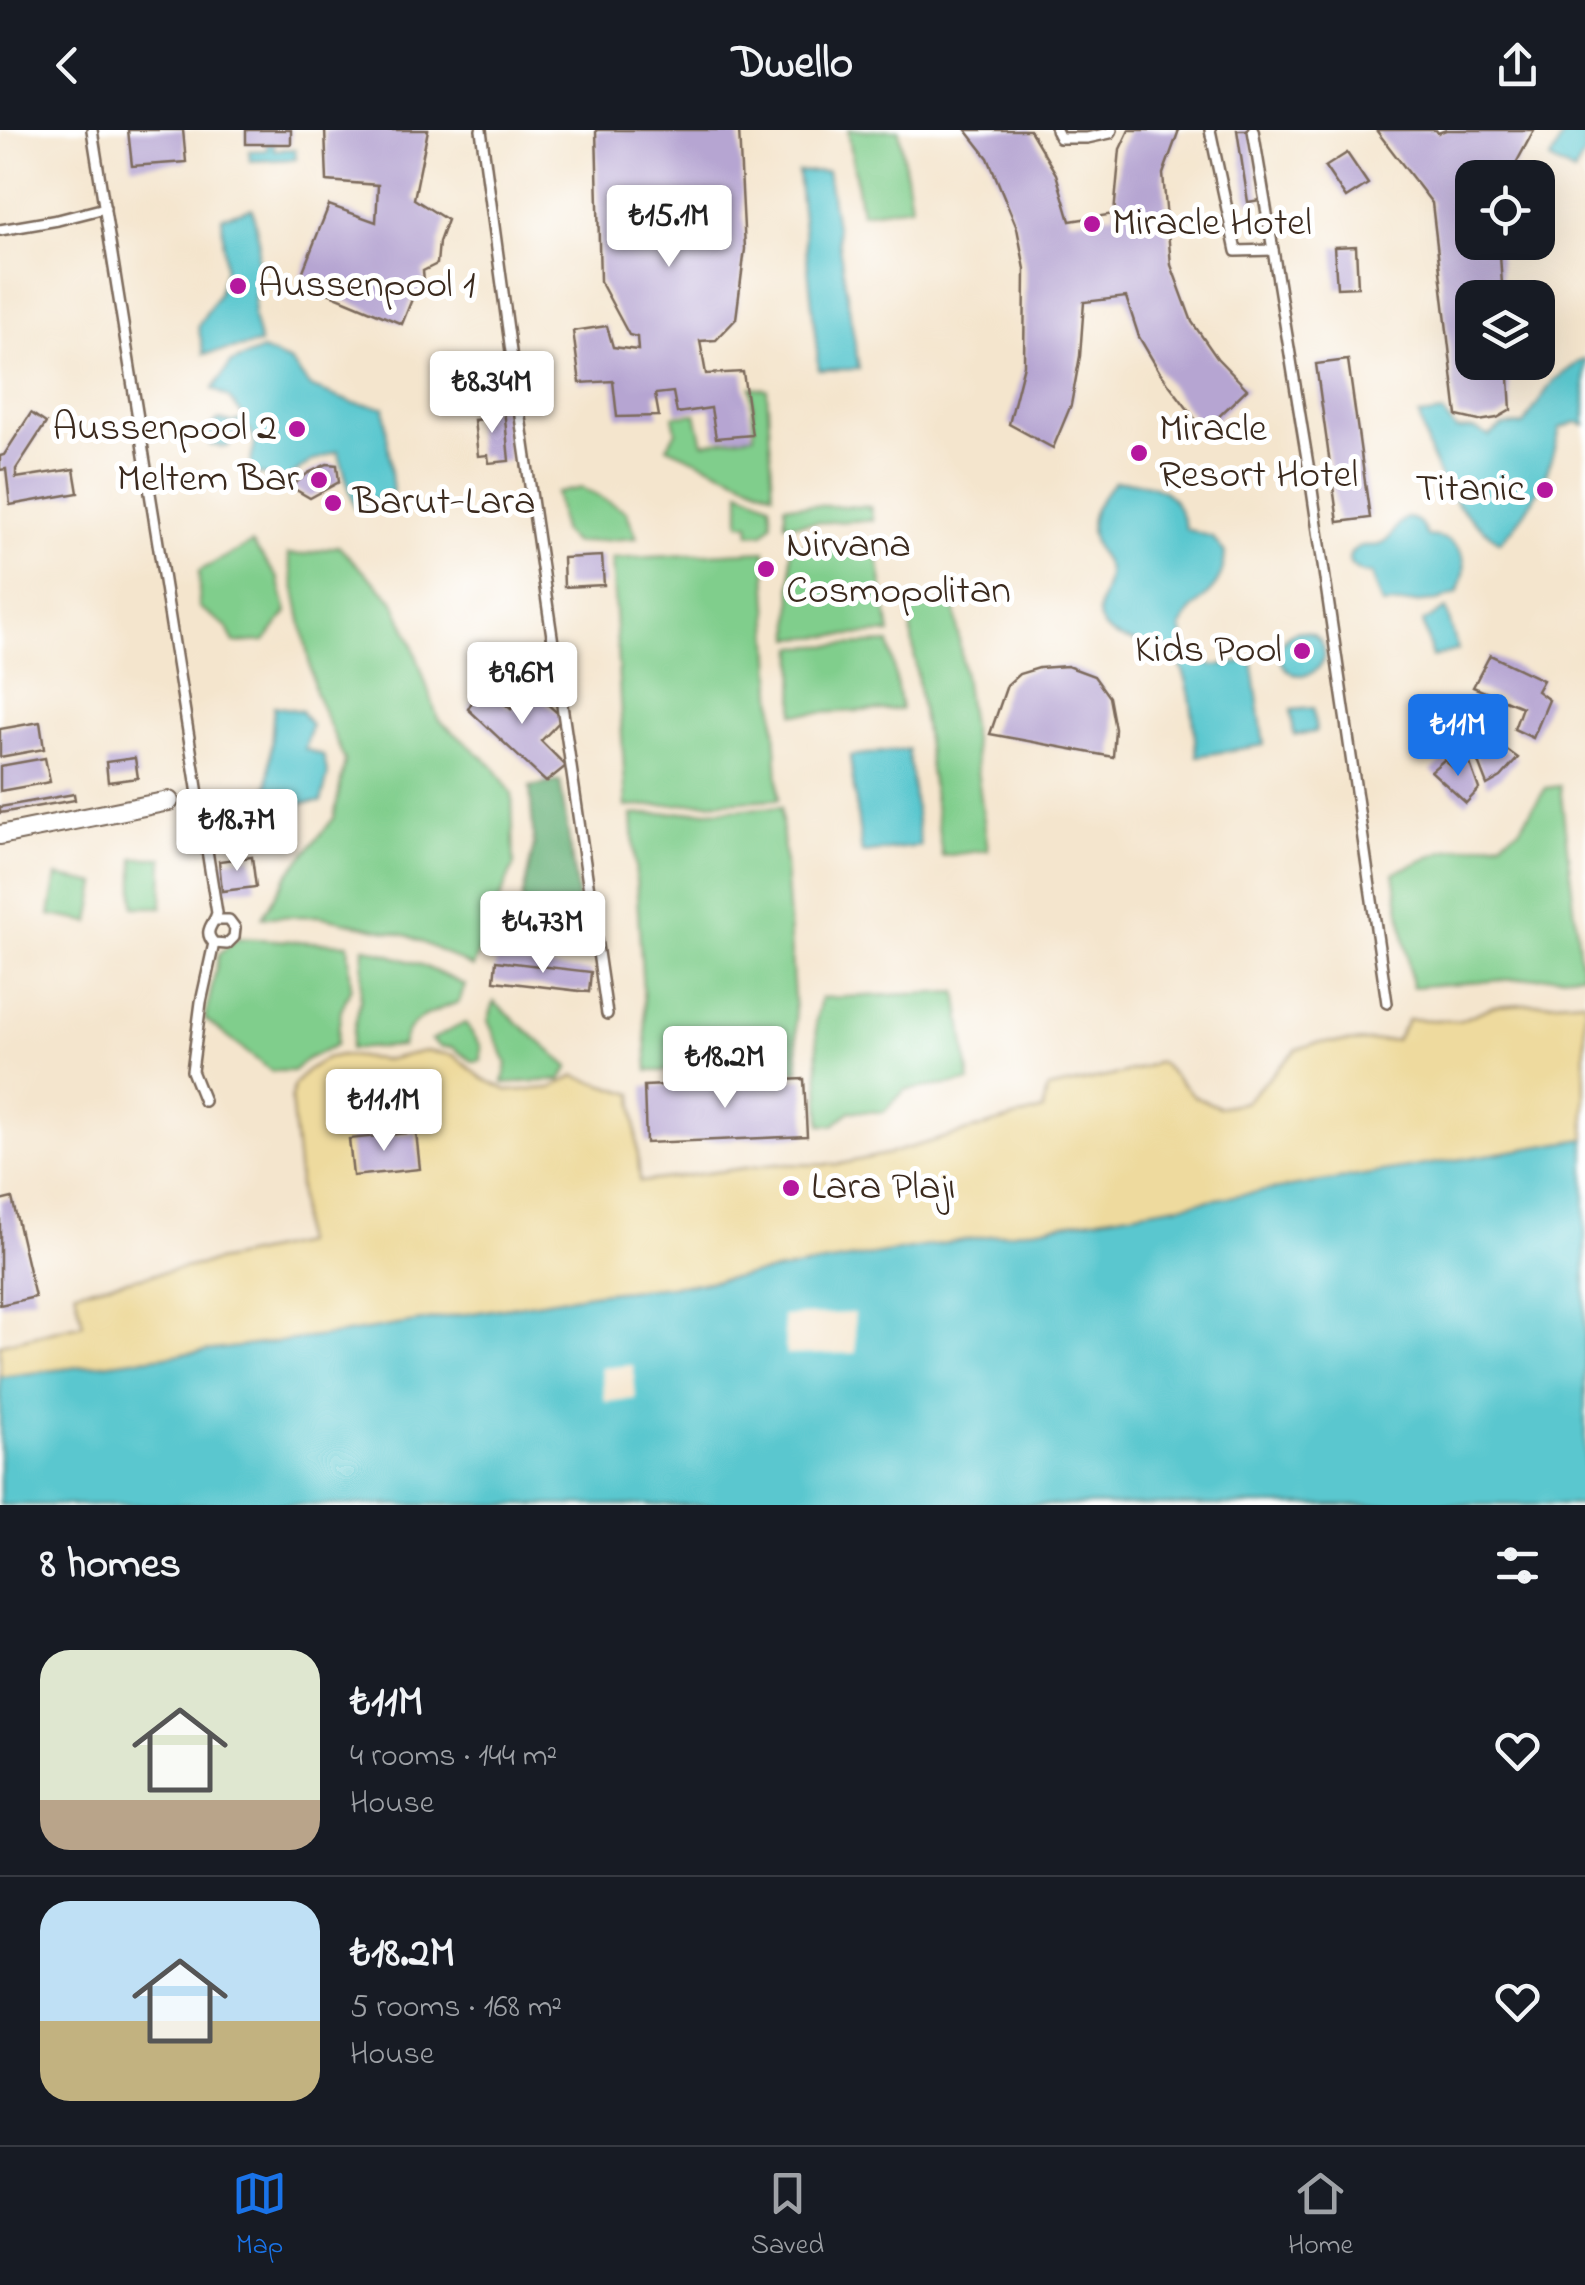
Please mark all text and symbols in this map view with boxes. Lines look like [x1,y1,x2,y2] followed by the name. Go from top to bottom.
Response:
[732,32,853,98] text: Dwello
[40,38,95,93] icon: back
[1490,38,1545,93] icon: share
[1455,160,1555,380] map controls
[1455,160,1555,260] button: locate
[588,185,750,270] pin: ₺15.1M
[629,194,709,241] text: ₺15.1M
[1112,195,1312,254] place label: Miracle Hotel
[1081,213,1103,235] marker: Miracle Hotel
[258,257,475,316] place label: Aussenpool 1
[227,275,249,297] marker: Aussenpool 1
[1455,280,1555,380] button: layers
[411,351,573,436] pin: ₺8.34M
[452,360,532,407] text: ₺8.34M
[52,400,277,459] place label: Aussenpool 2
[1159,401,1358,506] place label: Miracle Resort Hotel
[286,418,308,440] marker: Aussenpool 2
[1128,442,1150,464] marker: Miracle Resort Hotel
[117,451,300,510] place label: Meltem Bar
[1415,461,1525,520] place label: Titanic
[308,469,330,491] marker: Meltem Bar
[352,474,536,533] place label: Barut-Lara
[1534,479,1556,501] marker: Titanic
[322,492,344,514] marker: Barut-Lara
[786,517,1011,622] place label: Nirvana Cosmopolitan
[755,558,777,580] marker: Nirvana Cosmopolitan
[1135,622,1282,681] place label: Kids Pool
[1291,640,1313,662] marker: Kids Pool
[452,642,592,727] pin: ₺9.6M
[489,651,555,698] text: ₺9.6M
[1399,694,1517,779] pin: ₺11M
[1430,703,1486,750] text: ₺11M
[156,789,318,874] pin: ₺18.7M
[198,798,276,845] text: ₺18.7M
[462,891,624,976] pin: ₺4.73M
[502,900,584,947] text: ₺4.73M
[644,1026,806,1111] pin: ₺18.2M
[685,1035,765,1082] text: ₺18.2M
[303,1069,465,1154] pin: ₺11.1M
[348,1078,420,1125] text: ₺11.1M
[811,1159,956,1218] place label: Lara Plajı
[780,1177,802,1199] marker: Lara Plajı
[40,1535,181,1596] text: 8 homes
[1490,1538,1545,1593] icon: filters
[350,1673,423,1734] text: ₺11M
[120,1690,240,1810] icon: home
[1490,1723,1545,1778] icon: heart
[350,1734,557,1781] text: 4 rooms · 144 m²
[350,1781,434,1828] text: House
[350,1924,455,1985] text: ₺18.2M
[120,1941,240,2061] icon: home
[1490,1974,1545,2029] icon: heart
[350,1985,562,2032] text: 5 rooms · 168 m²
[350,2032,434,2079] text: House
[232,2166,287,2267] tab: Map
[751,2166,824,2267] tab: Saved
[1288,2166,1353,2267] tab: Home

